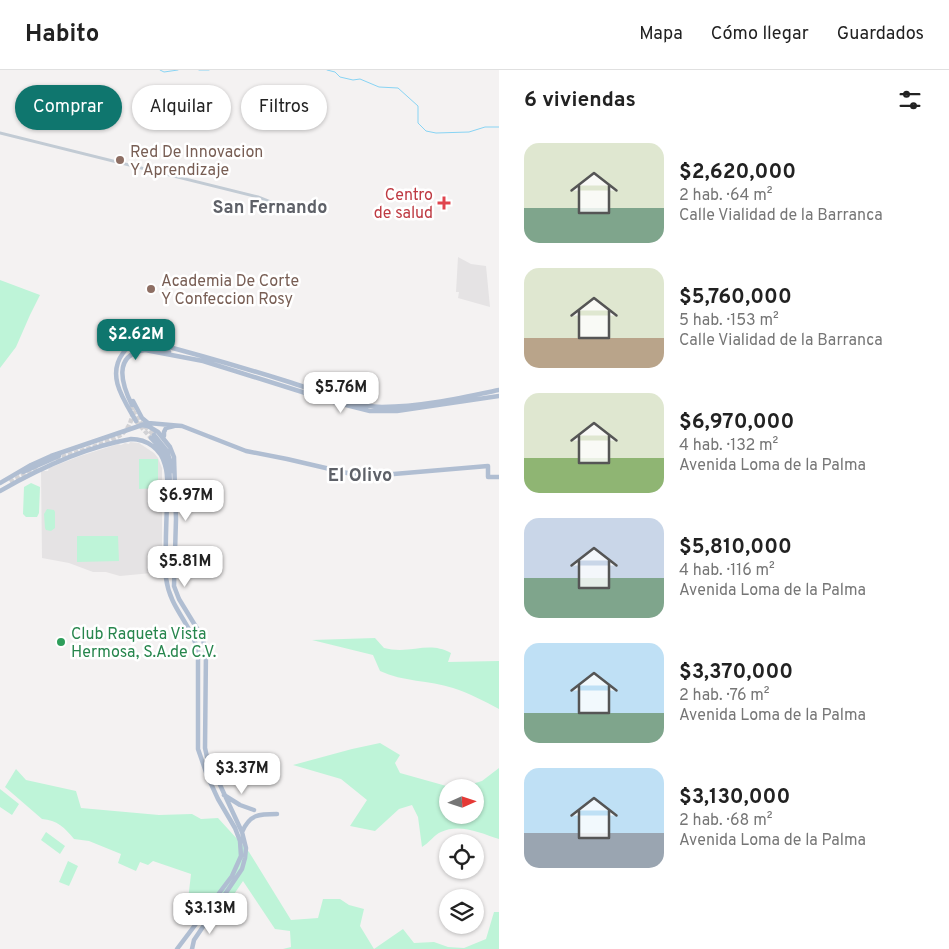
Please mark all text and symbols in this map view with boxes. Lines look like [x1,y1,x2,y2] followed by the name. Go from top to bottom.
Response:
[25,20,99,50] text: Habito
[639,23,683,46] text: Mapa
[711,23,809,46] text: Cómo llegar
[837,23,924,46] text: Guardados
[15,85,122,130] chip: Comprar
[132,85,231,130] chip: Alquilar
[241,85,327,130] chip: Filtros
[896,86,924,114] icon: filters
[524,87,636,114] text: 6 viviendas
[130,143,263,181] place label: Red De Innovacion Y Aprendizaje
[114,154,126,166] marker: Red De Innovacion Y Aprendizaje
[679,159,796,186] text: $2,620,000
[564,163,624,223] icon: home
[374,186,433,224] place label: Centro de salud
[679,186,773,206] text: 2 hab. · 64 m²
[437,196,451,210] marker: Centro de salud
[213,197,327,220] district label: San Fernando
[679,206,883,226] text: Calle Vialidad de la Barranca
[161,272,299,310] place label: Academia De Corte Y Confeccion Rosy
[145,283,157,295] marker: Academia De Corte Y Confeccion Rosy
[679,284,792,311] text: $5,760,000
[564,288,624,348] icon: home
[679,311,779,331] text: 5 hab. · 153 m²
[95,318,177,361] pin: $2.62M
[108,325,164,345] text: $2.62M
[679,331,883,351] text: Calle Vialidad de la Barranca
[300,372,382,414] pin: $5.76M
[315,378,367,398] text: $5.76M
[679,409,794,436] text: $6,970,000
[564,413,624,473] icon: home
[679,436,778,456] text: 4 hab. · 132 m²
[679,456,866,476] text: Avenida Loma de la Palma
[328,465,392,488] district label: El Olivo
[145,480,227,522] pin: $6.97M
[159,486,213,506] text: $6.97M
[679,534,792,561] text: $5,810,000
[564,538,624,598] icon: home
[144,546,226,588] pin: $5.81M
[159,552,211,572] text: $5.81M
[679,561,775,581] text: 4 hab. · 116 m²
[679,581,866,601] text: Avenida Loma de la Palma
[71,625,216,663] place label: Club Raqueta Vista Hermosa, S.A.de C.V.
[55,636,67,648] marker: Club Raqueta Vista Hermosa, S.A.de C.V.
[679,659,793,686] text: $3,370,000
[564,663,624,723] icon: home
[679,686,770,706] text: 2 hab. · 76 m²
[679,706,866,726] text: Avenida Loma de la Palma
[201,752,283,795] pin: $3.37M
[215,759,269,779] text: $3.37M
[439,779,484,824] north arrow
[439,779,484,934] map controls
[679,784,790,811] text: $3,130,000
[564,788,624,848] icon: home
[679,811,773,831] text: 2 hab. · 68 m²
[679,831,866,851] text: Avenida Loma de la Palma
[439,834,484,879] button: locate
[439,889,484,934] button: layers
[169,892,251,935] pin: $3.13M
[184,899,236,919] text: $3.13M

